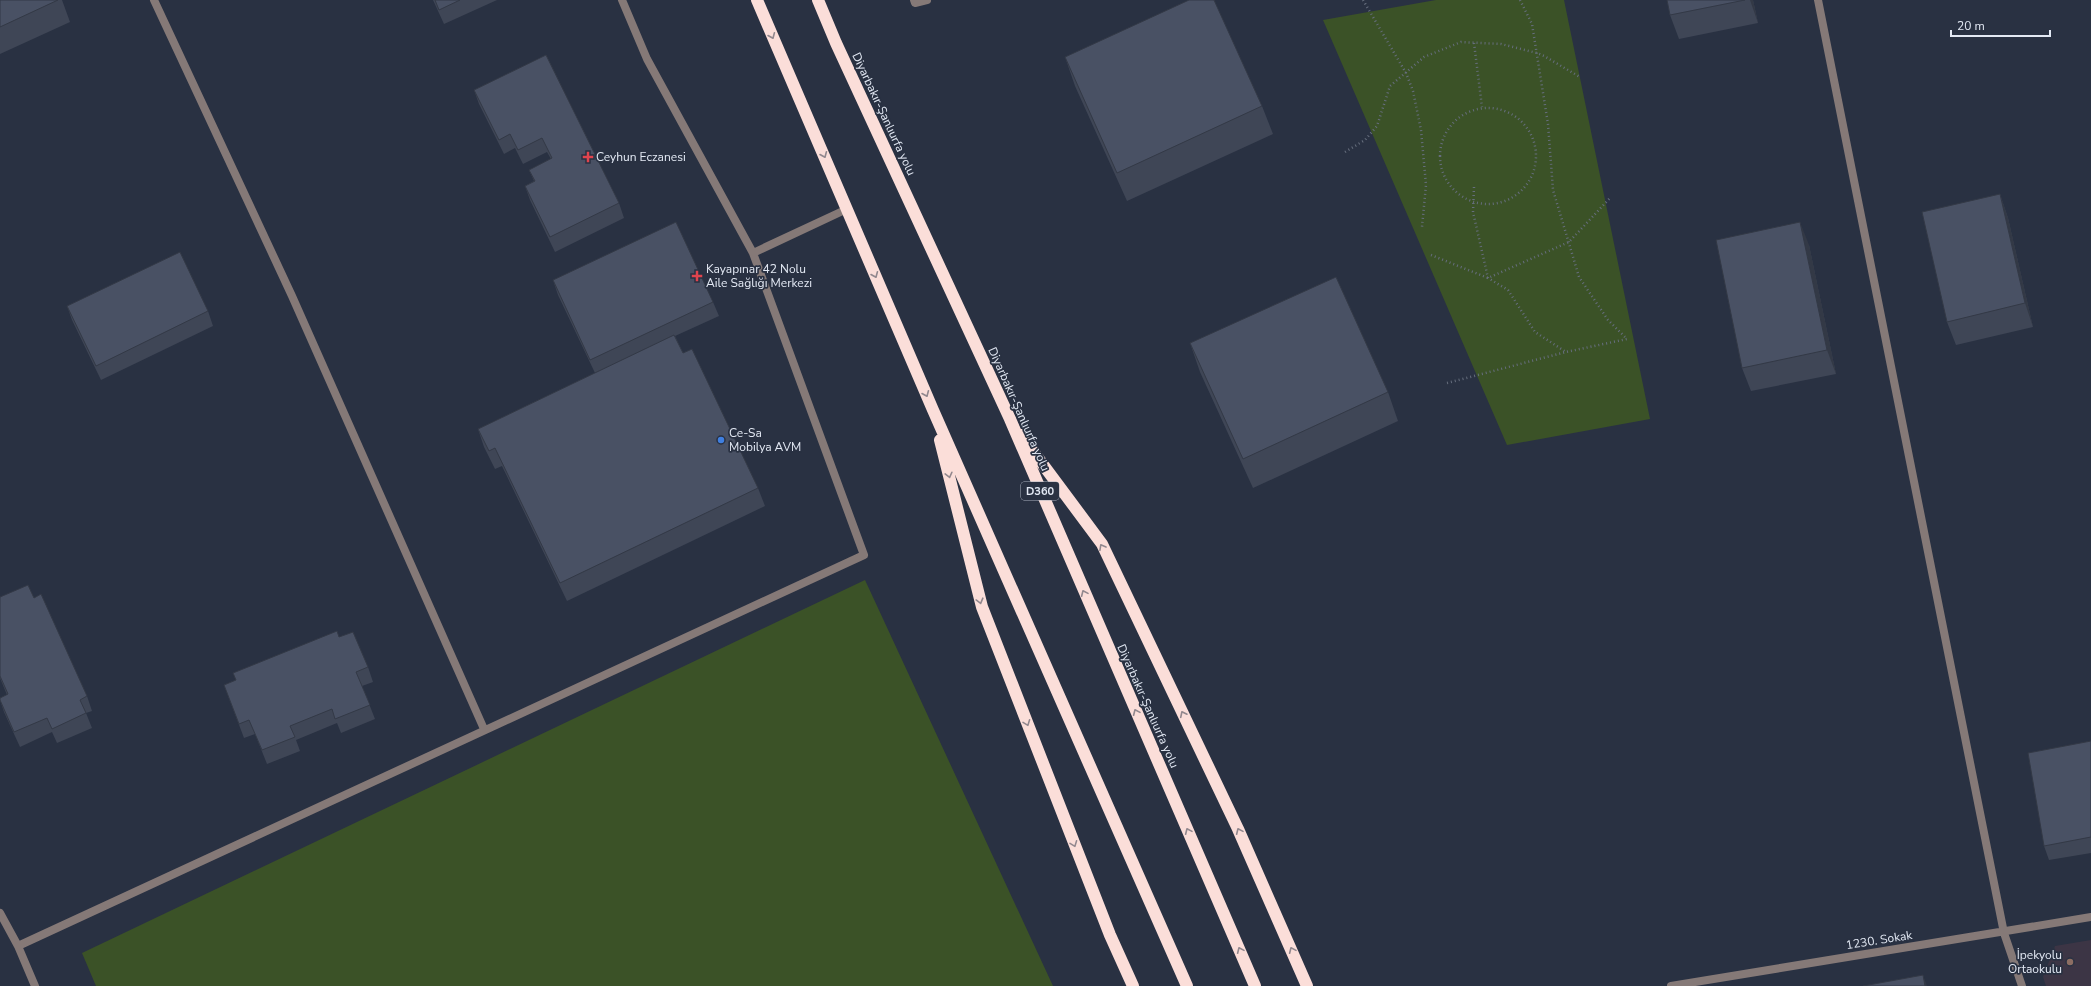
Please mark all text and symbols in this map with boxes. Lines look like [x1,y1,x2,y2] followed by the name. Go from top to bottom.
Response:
[1951,12,2050,38] scale bar
[1957,18,1985,34] text: 20 m
[767,31,775,39] one-way arrow
[848,50,920,178] street label: Diyarbakır-Şanlıurfa yolu
[596,149,686,165] place label: Ceyhun Eczanesi
[583,152,593,162] marker: Ceyhun Eczanesi
[819,152,827,159] one-way arrow
[706,261,812,291] place label: Kayapınar 42 Nolu Aile Sağlığı Merkezi
[691,270,703,282] marker: Kayapınar 42 Nolu Aile Sağlığı Merkezi
[870,270,878,278] one-way arrow
[984,345,1054,473] street label: Diyarbakır-Şanlıurfa yolu
[921,390,929,398] one-way arrow
[729,425,801,455] place label: Ce-Sa Mobilya AVM
[716,435,726,445] marker: Ce-Sa Mobilya AVM
[944,471,953,478] one-way arrow
[1021,482,1059,500] road number: D360
[1100,544,1107,551] one-way arrow
[1081,589,1089,597] one-way arrow
[976,598,984,604] one-way arrow
[1113,642,1183,770] street label: Diyarbakır-Şanlıurfa yolu
[1133,709,1141,716] one-way arrow
[1180,711,1188,718] one-way arrow
[1022,718,1030,726] one-way arrow
[1185,828,1193,836] one-way arrow
[1236,828,1244,836] one-way arrow
[1070,840,1078,847] one-way arrow
[1845,927,1914,953] street label: 1230. Sokak
[1237,947,1245,955] one-way arrow
[1288,947,1296,954] one-way arrow
[2008,947,2062,977] place label: İpekyolu Ortaokulu
[2065,957,2075,967] marker: İpekyolu Ortaokulu

